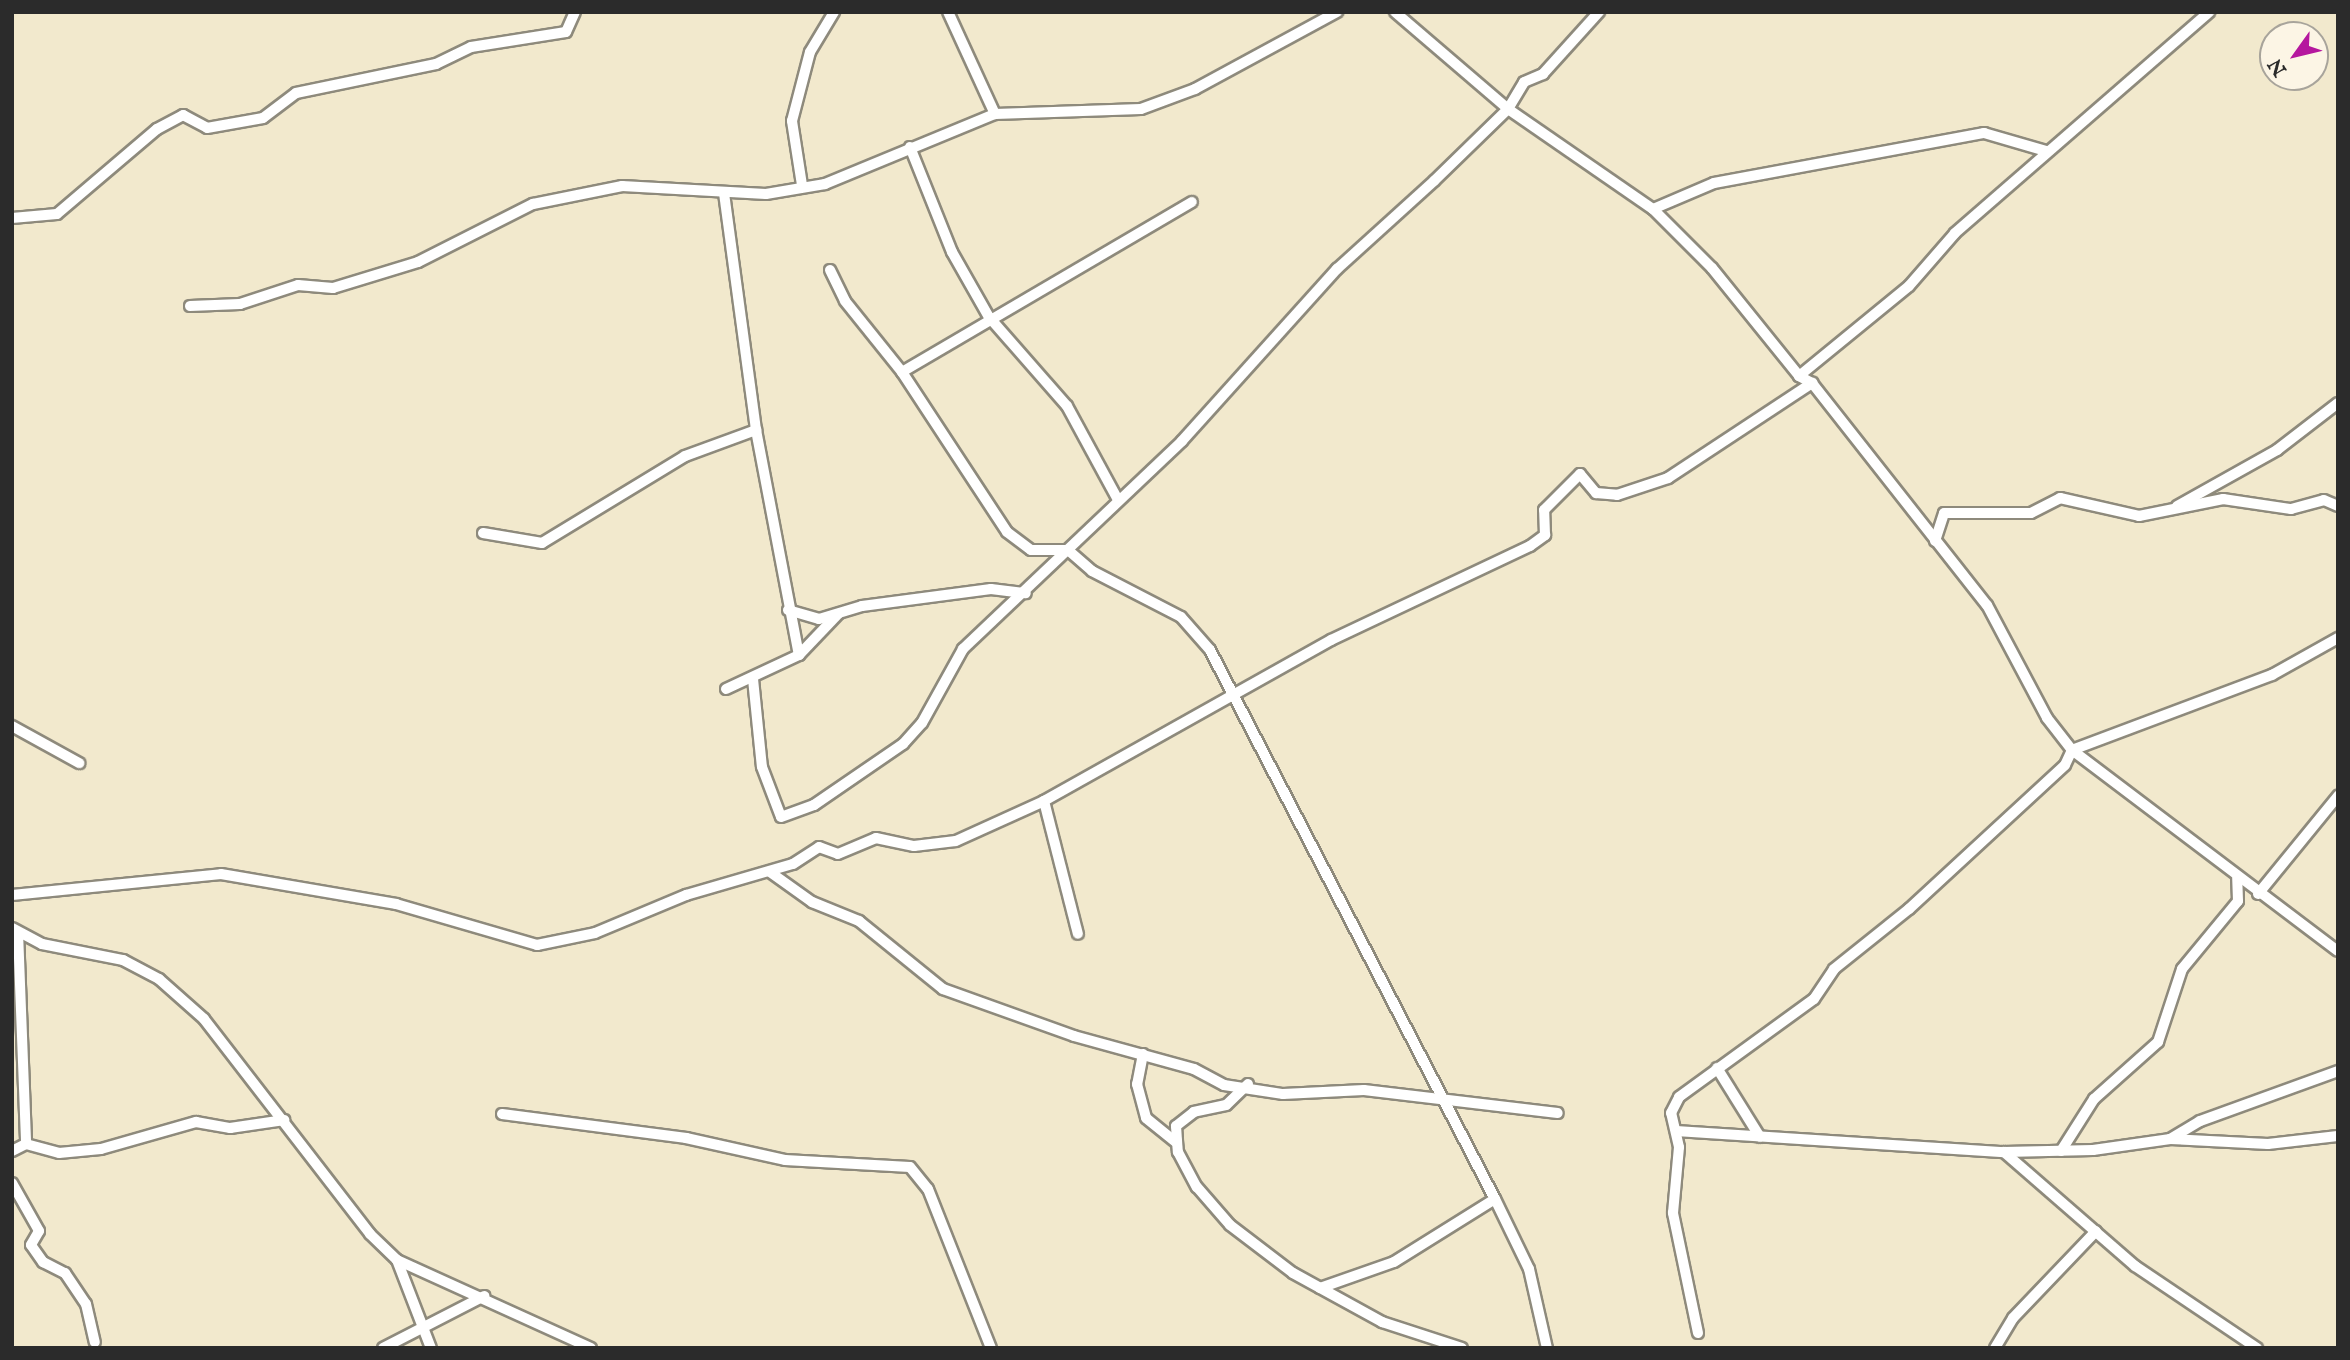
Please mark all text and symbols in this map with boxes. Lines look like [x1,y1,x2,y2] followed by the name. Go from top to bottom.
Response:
[2259,21,2329,91] north arrow
[2264,53,2293,80] text: N

